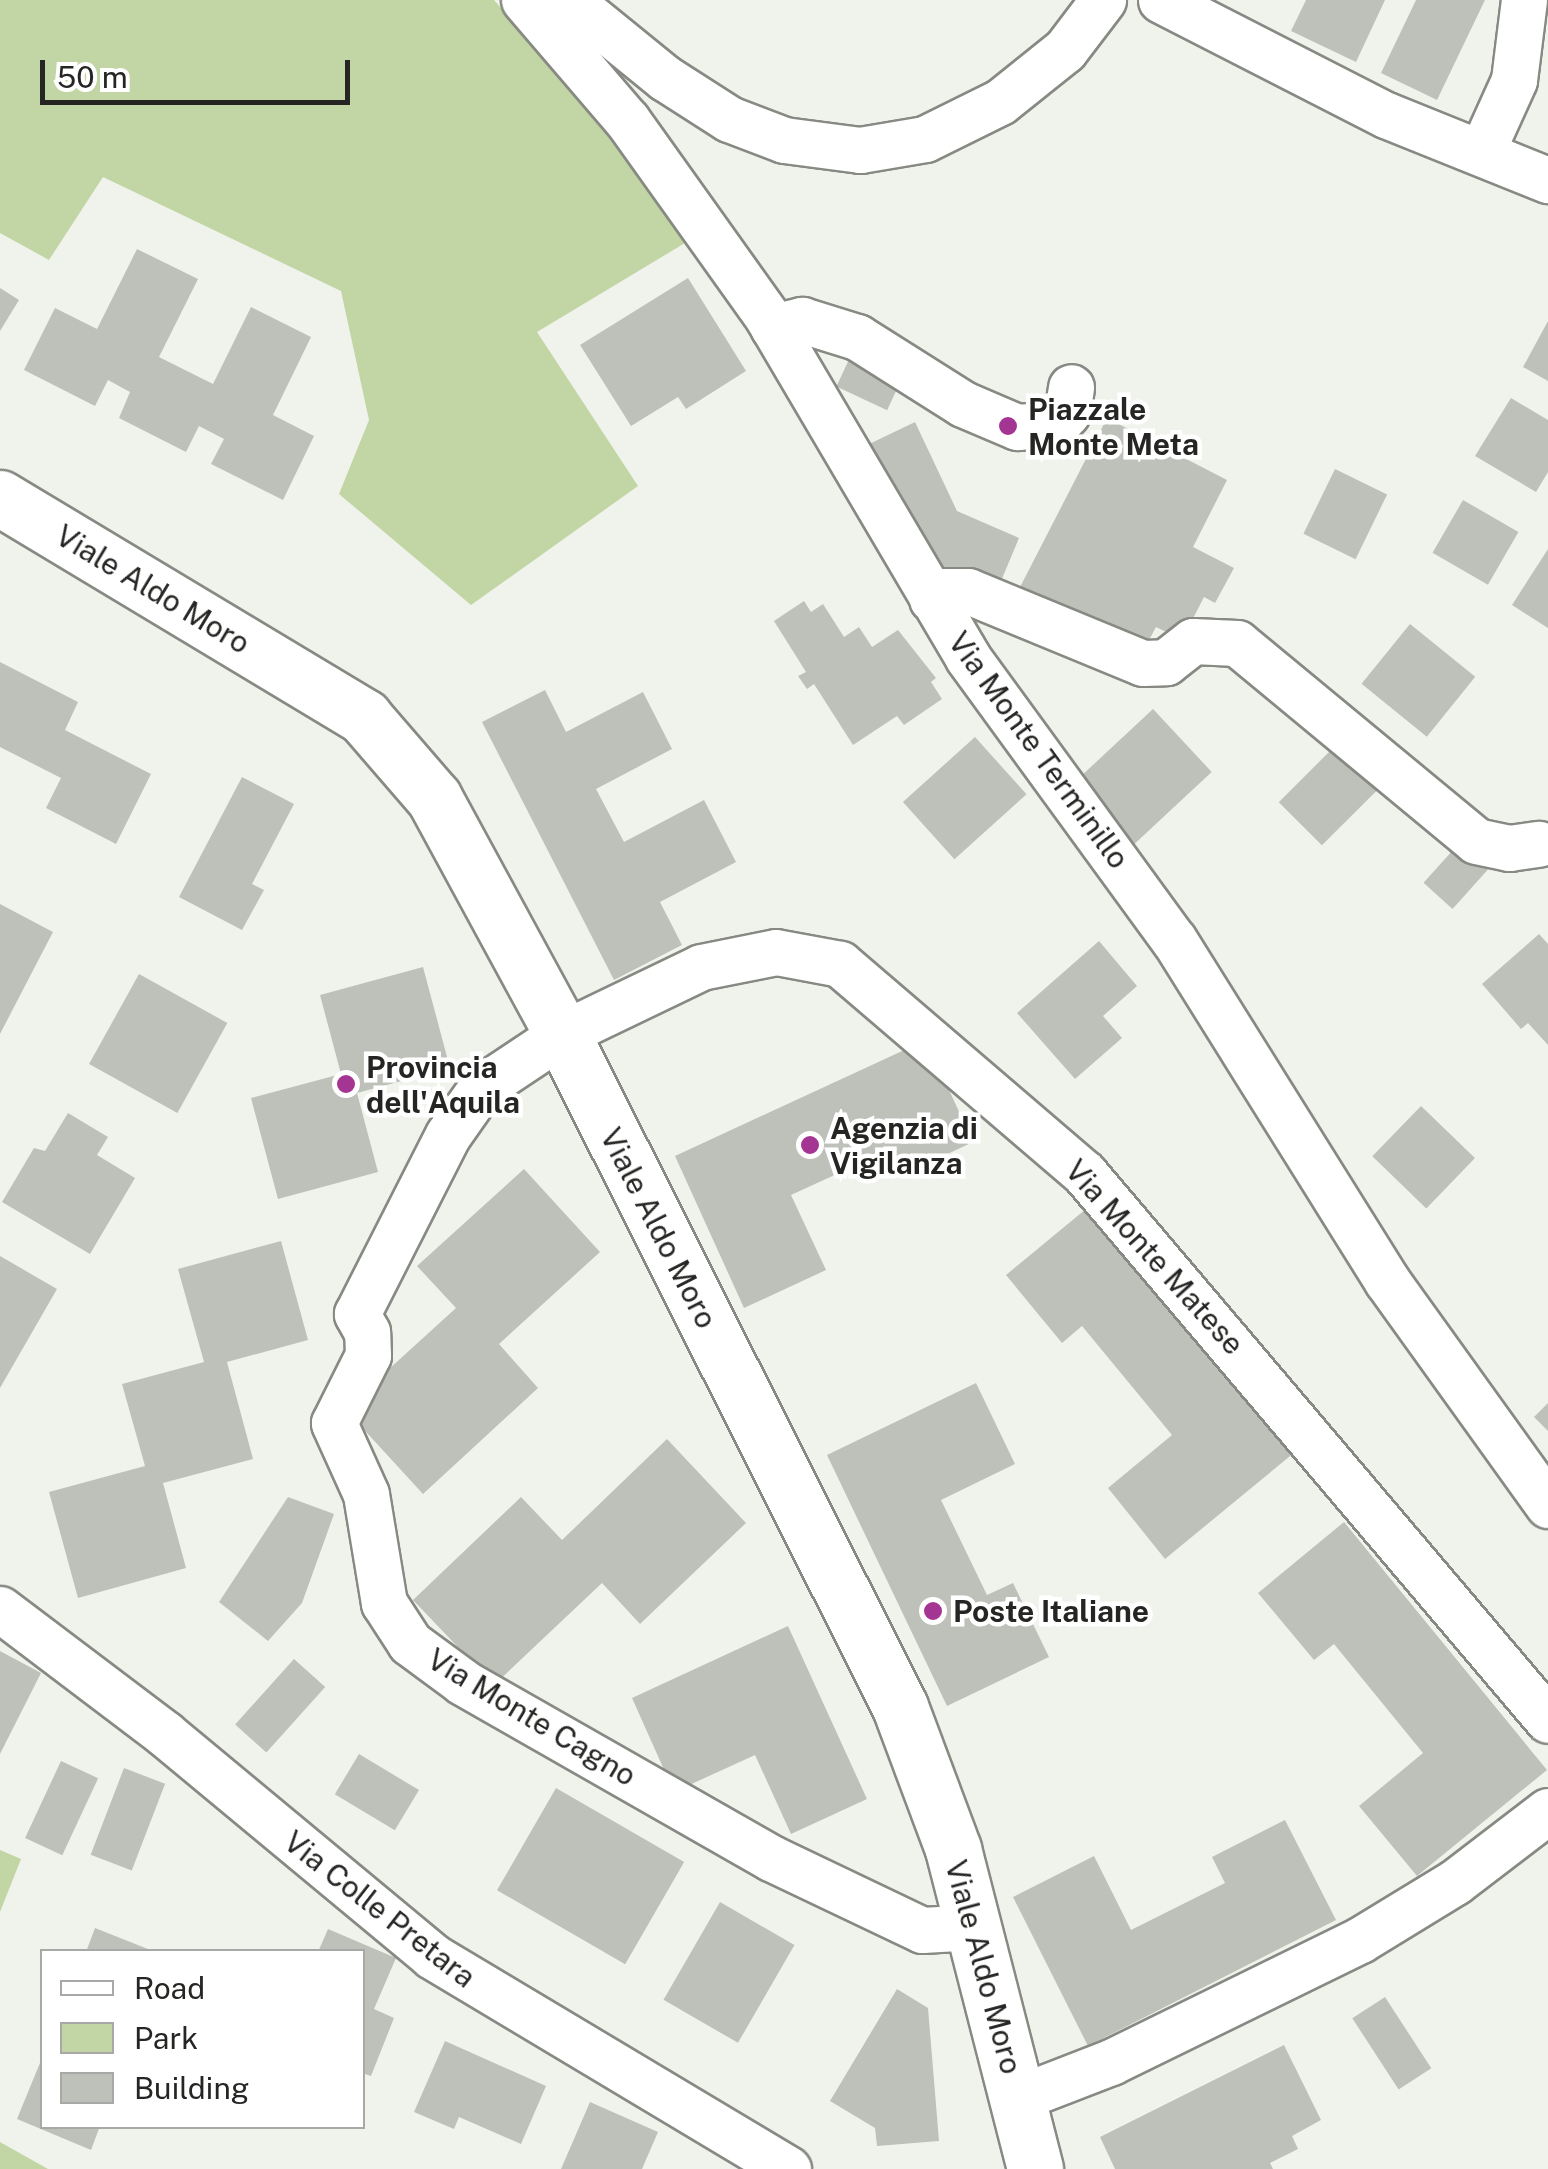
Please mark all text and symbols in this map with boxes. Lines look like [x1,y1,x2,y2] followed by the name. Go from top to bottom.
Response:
[45,40,355,102] scale bar
[57,59,128,95] text: 50 m
[1028,391,1199,462] place label: Piazzale Monte Meta
[997,415,1019,437] marker: Piazzale Monte Meta
[49,517,257,661] street label: Viale Aldo Moro
[941,625,1137,875] street label: Via Monte Terminillo
[366,1049,520,1120] place label: Provincia dell'Aquila
[335,1073,357,1095] marker: Provincia dell'Aquila
[830,1110,978,1180] place label: Agenzia di Vigilanza
[593,1122,725,1334] street label: Viale Aldo Moro
[799,1134,821,1156] marker: Agenzia di Vigilanza
[1058,1152,1252,1362] street label: Via Monte Matese
[953,1593,1149,1629] place label: Poste Italiane
[922,1600,944,1622] marker: Poste Italiane
[421,1641,643,1793] street label: Via Monte Cagno
[277,1823,483,1995] street label: Via Colle Pretara
[938,1856,1030,2078] street label: Viale Aldo Moro
[40,1949,365,2129] legend
[134,1970,205,2006] text: Road
[134,2020,198,2056] text: Park
[134,2070,249,2106] text: Building

